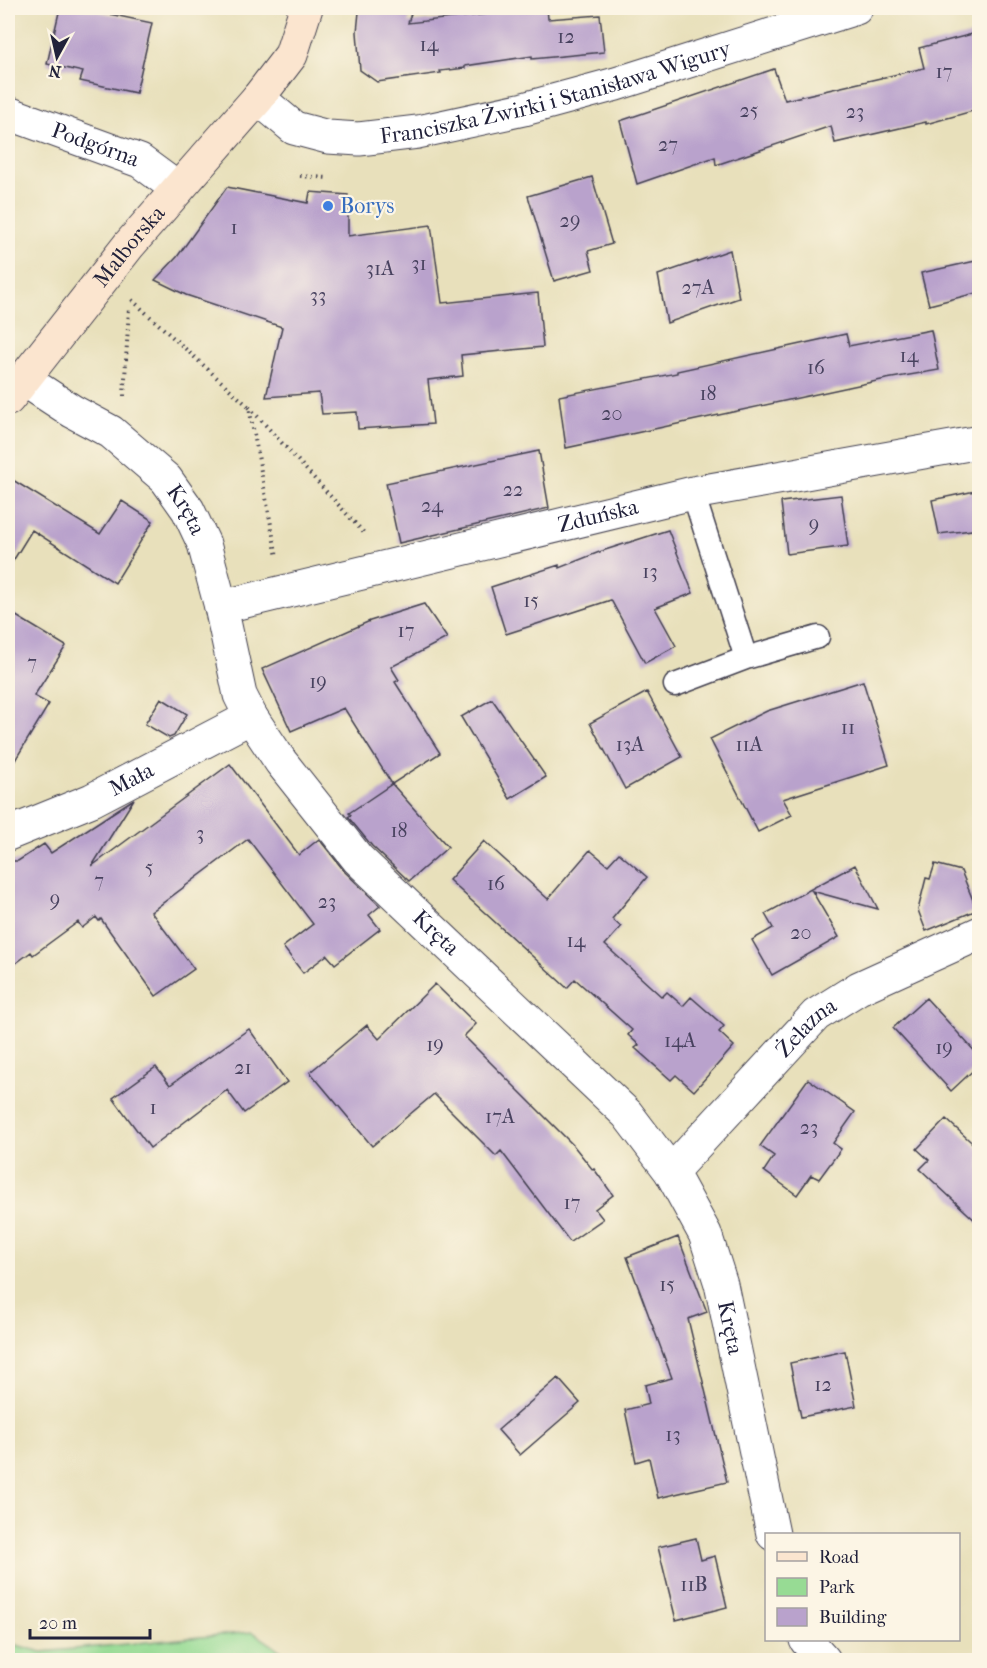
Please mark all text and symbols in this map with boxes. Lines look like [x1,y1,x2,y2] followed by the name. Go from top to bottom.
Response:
[557,25,575,48] house number: 12
[27,27,87,87] north arrow
[420,33,440,56] house number: 14
[378,35,735,149] street label: Franciszka Żwirki i Stanisława Wigury
[936,60,953,83] house number: 17
[47,61,62,82] text: N
[740,99,758,122] house number: 25
[846,100,864,123] house number: 23
[48,117,143,173] street label: Podgórna
[658,133,678,156] house number: 27
[340,193,394,219] place label: Borys
[321,199,335,213] marker: Borys
[88,200,171,292] street label: Malborska
[560,209,580,232] house number: 29
[230,216,238,239] house number: 1
[411,252,427,275] house number: 31
[366,257,395,280] house number: 31A
[682,276,715,299] house number: 27A
[310,284,326,307] house number: 33
[900,344,920,367] house number: 14
[807,356,825,379] house number: 16
[699,382,717,405] house number: 18
[601,402,623,425] house number: 20
[503,478,523,501] house number: 22
[161,479,211,540] street label: Kręta
[555,493,642,538] street label: Zduńska
[421,494,444,517] house number: 24
[809,513,819,536] house number: 9
[642,560,658,583] house number: 13
[523,589,539,612] house number: 15
[398,619,415,642] house number: 17
[27,651,37,674] house number: 7
[309,670,327,693] house number: 19
[841,716,855,739] house number: 11
[616,733,645,756] house number: 13A
[735,733,764,756] house number: 11A
[105,757,159,802] street label: Mała
[390,819,408,842] house number: 18
[196,822,204,845] house number: 3
[145,856,153,879] house number: 5
[94,869,104,892] house number: 7
[487,872,505,895] house number: 16
[50,888,60,911] house number: 9
[318,890,336,913] house number: 23
[407,905,465,962] street label: Kręta
[790,921,812,944] house number: 20
[567,929,587,952] house number: 14
[770,992,842,1063] street label: Żelazna
[664,1029,697,1052] house number: 14A
[426,1033,444,1056] house number: 19
[935,1036,953,1059] house number: 19
[234,1056,252,1079] house number: 21
[149,1096,157,1119] house number: 1
[485,1105,516,1128] house number: 17A
[800,1116,818,1139] house number: 23
[564,1191,581,1214] house number: 17
[659,1273,675,1296] house number: 15
[712,1299,749,1358] street label: Kręta
[814,1373,832,1396] house number: 12
[665,1423,681,1446] house number: 13
[765,1533,960,1641] legend
[819,1547,859,1568] text: Road
[680,1573,708,1596] house number: 11B
[819,1577,856,1598] text: Park
[30,1602,150,1640] scale bar
[819,1607,887,1628] text: Building
[39,1613,77,1634] text: 20 m

